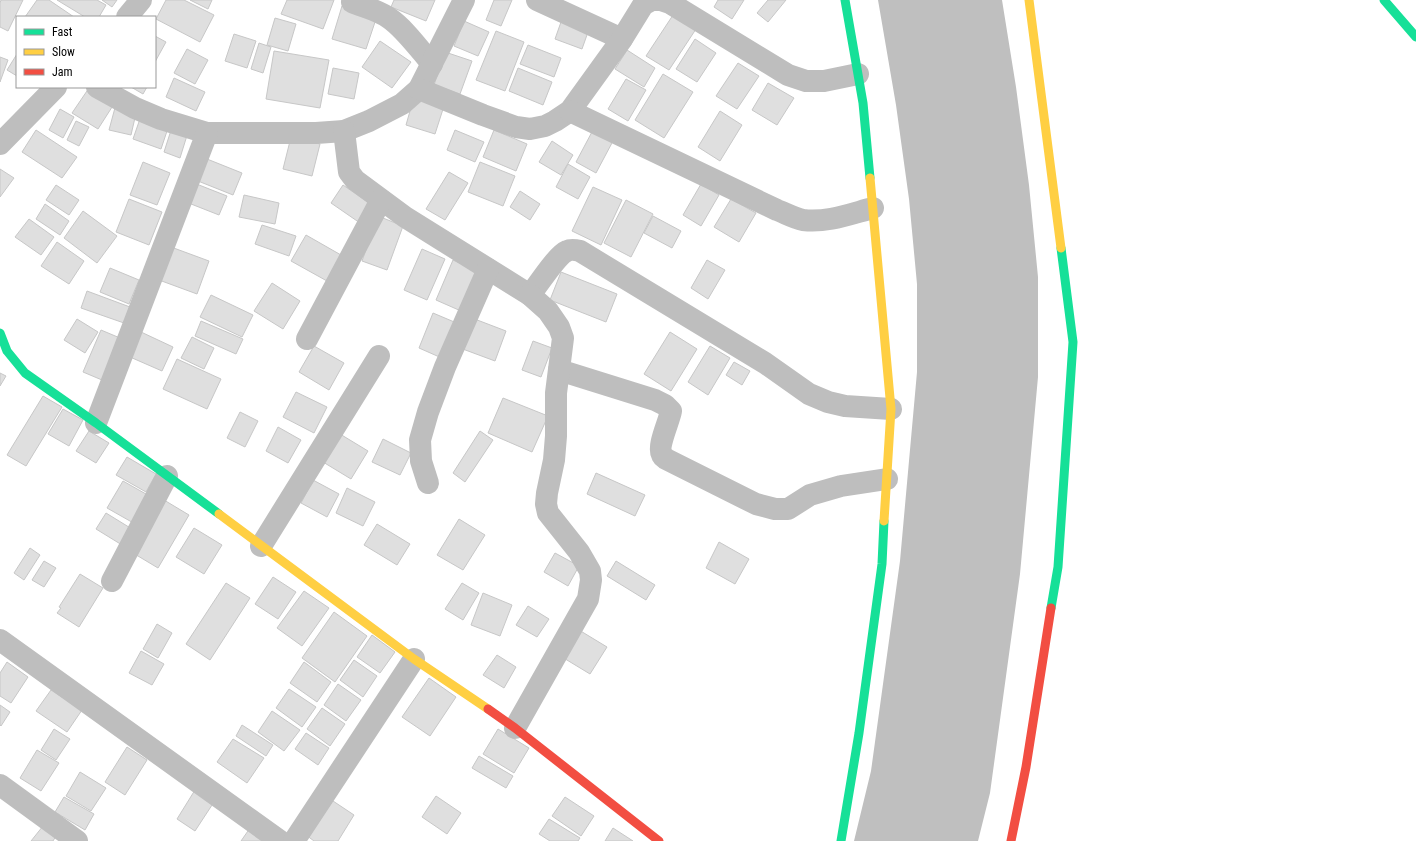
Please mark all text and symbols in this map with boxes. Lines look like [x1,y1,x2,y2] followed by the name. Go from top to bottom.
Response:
[16,16,156,88] legend
[52,25,73,39] text: Fast
[52,45,75,59] text: Slow
[52,65,73,79] text: Jam

